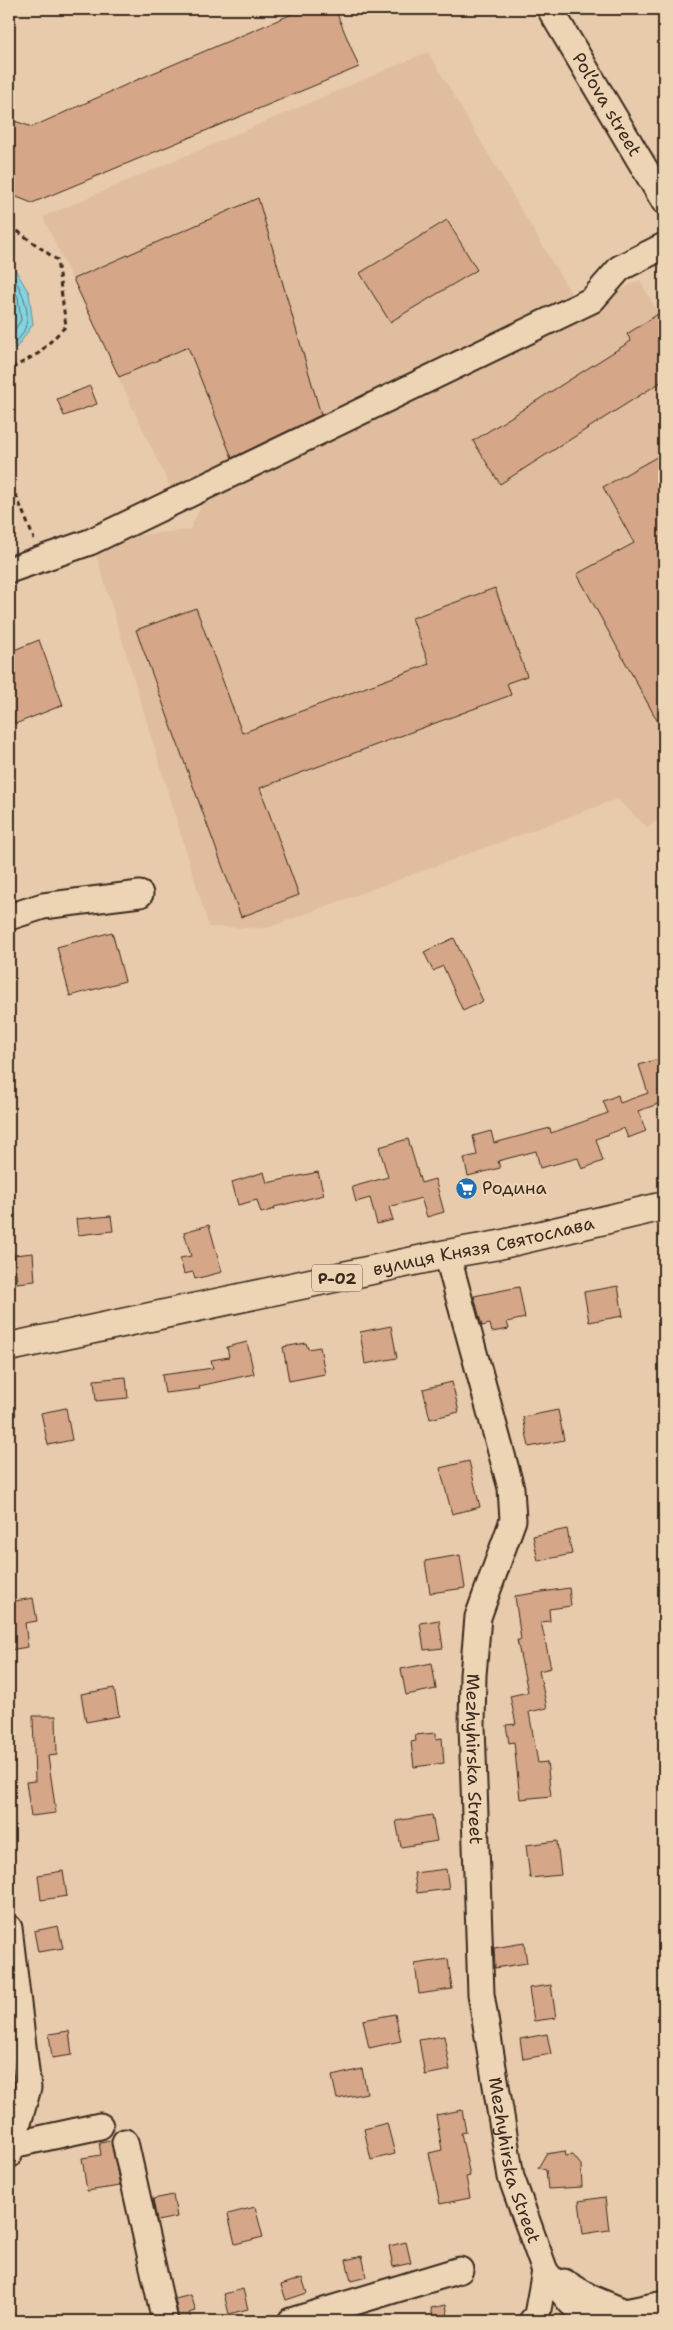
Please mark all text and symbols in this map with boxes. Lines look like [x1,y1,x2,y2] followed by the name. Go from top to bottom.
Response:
[566,48,647,161] street label: Pol’ova street
[454,1176,478,1200] supermarket icon: Родина
[482,1176,547,1200] place label: Родина
[371,1211,596,1281] street label: вулиця Князя Святослава
[312,1264,362,1292] road number: Р-02
[460,1673,488,1845] street label: Mezhyhirska Street
[483,2075,546,2247] street label: Mezhyhirska Street

